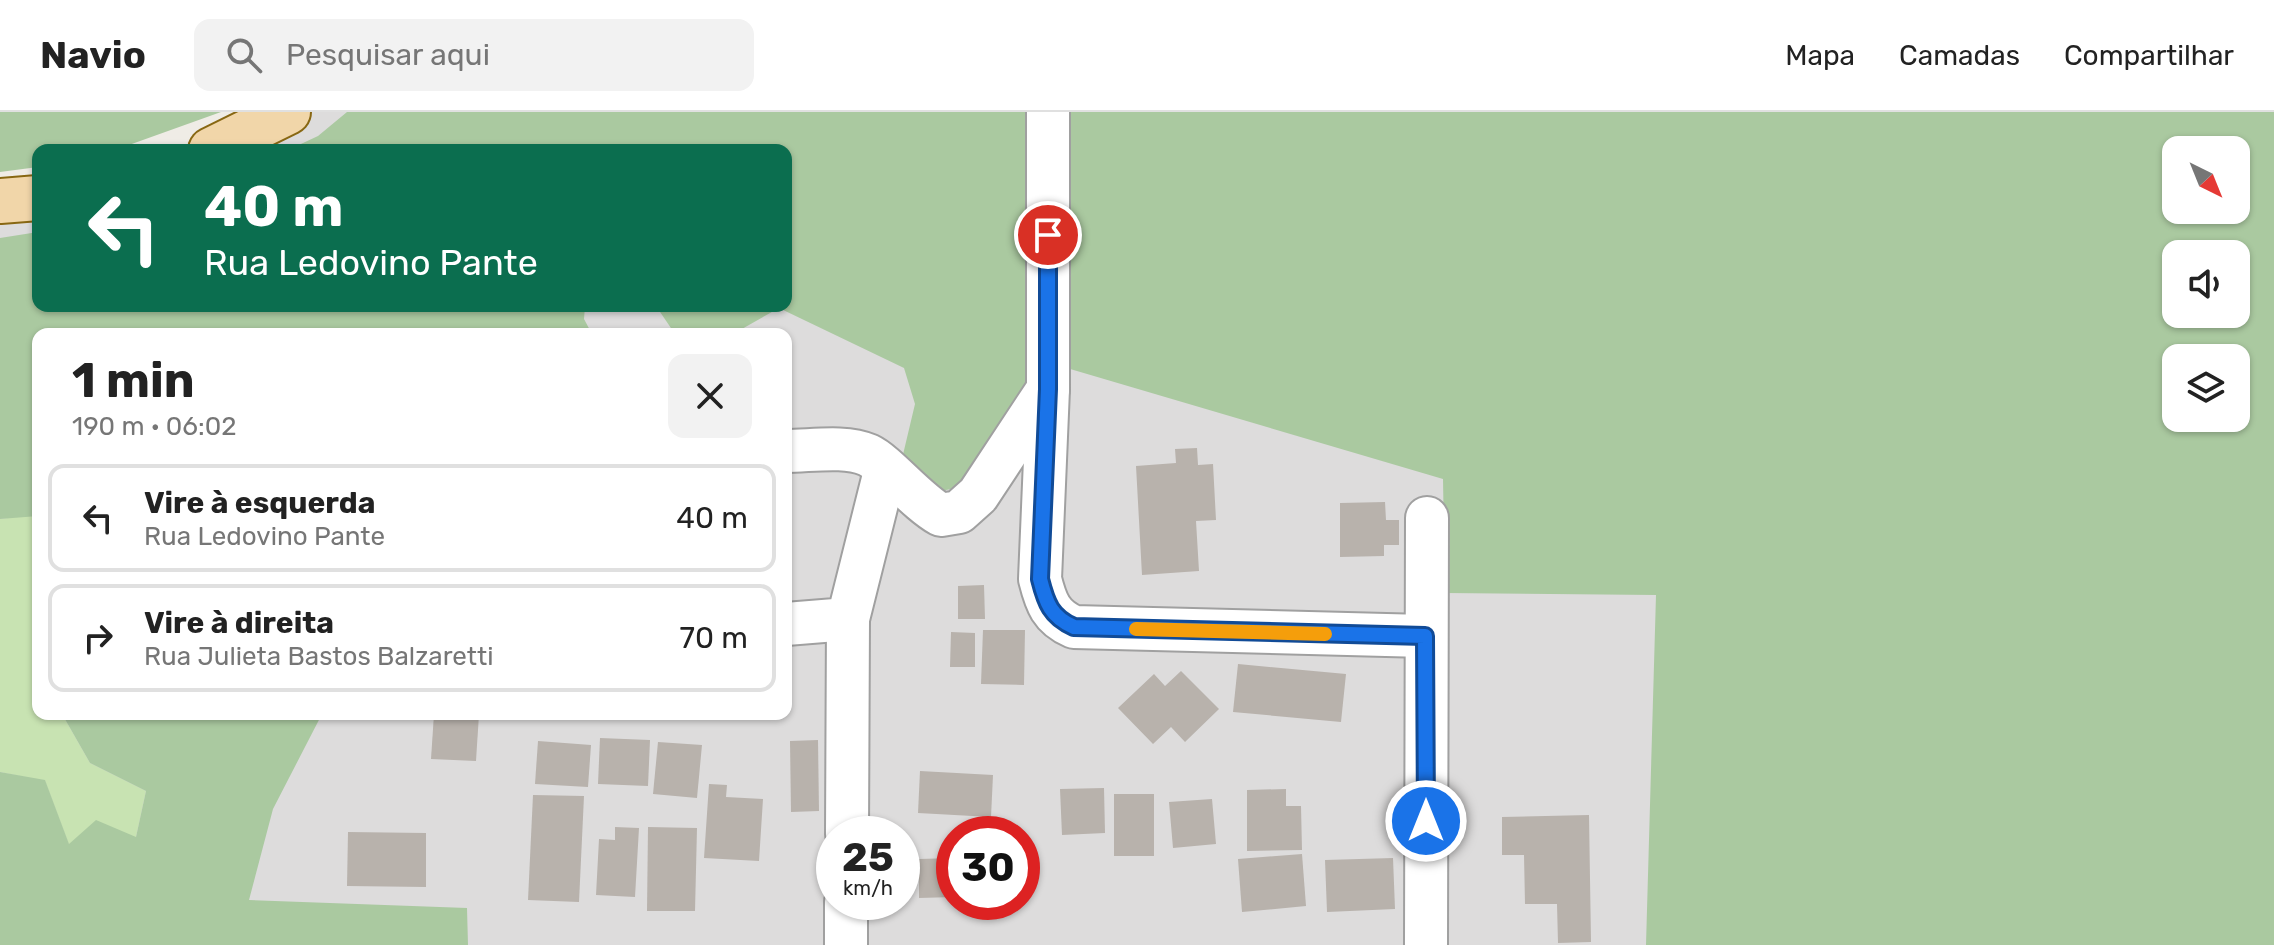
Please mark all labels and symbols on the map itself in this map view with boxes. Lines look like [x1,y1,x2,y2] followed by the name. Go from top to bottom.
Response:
[2162,136,2250,224] north arrow
[1014,201,1082,269] pin
[1384,779,1468,863] position arrow
[936,816,1040,920] speed limit sign: 30

